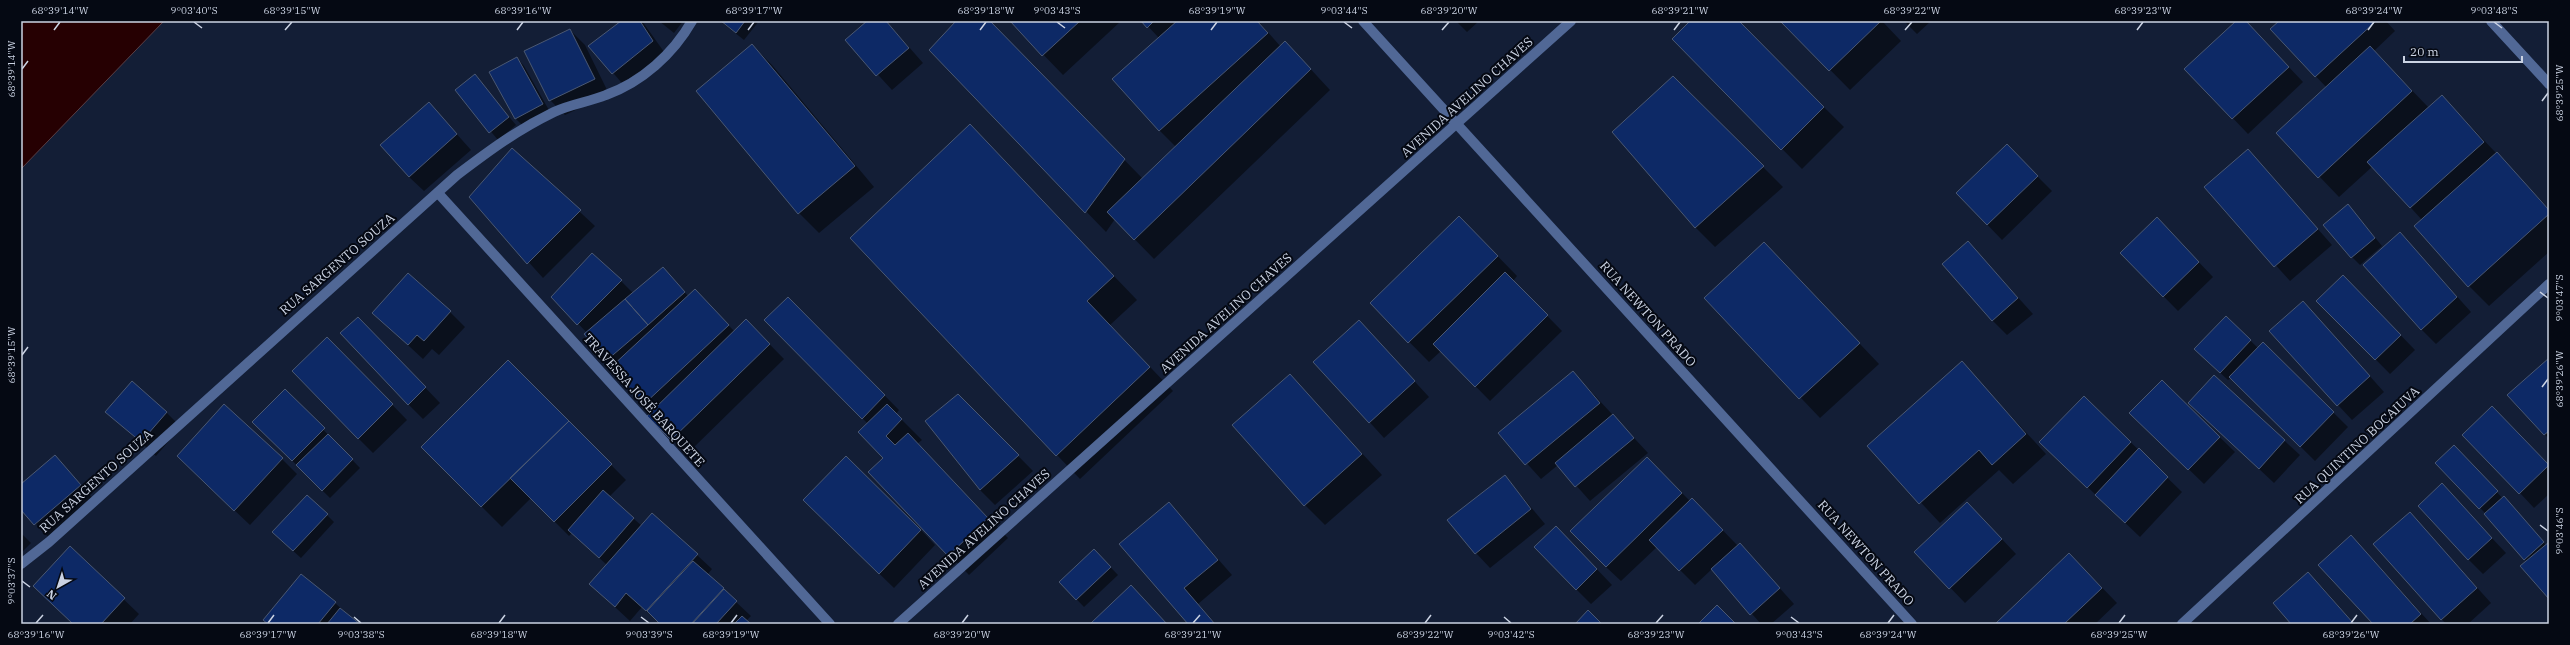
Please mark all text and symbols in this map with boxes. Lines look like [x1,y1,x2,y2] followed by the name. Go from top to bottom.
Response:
[31,4,89,17] text: 68°39'14"W
[170,4,218,17] text: 9°03'40"S
[263,4,321,17] text: 68°39'15"W
[494,4,552,17] text: 68°39'16"W
[725,4,783,17] text: 68°39'17"W
[957,4,1015,17] text: 68°39'18"W
[1033,4,1081,17] text: 9°03'43"S
[1188,4,1246,17] text: 68°39'19"W
[1320,4,1368,17] text: 9°03'44"S
[1420,4,1478,17] text: 68°39'20"W
[1651,4,1709,17] text: 68°39'21"W
[1883,4,1941,17] text: 68°39'22"W
[2114,4,2172,17] text: 68°39'23"W
[2345,4,2403,17] text: 68°39'24"W
[2470,4,2518,17] text: 9°03'48"S
[1397,33,1537,161] street label: AVENIDA AVELINO CHAVES
[2404,38,2522,64] scale bar
[5,40,18,98] text: 68°39'14"W
[2410,44,2439,59] text: 20 m
[2553,64,2566,122] text: 68°39'25"W
[276,209,398,319] street label: RUA SARGENTO SOUZA
[1156,249,1296,377] street label: AVENIDA AVELINO CHAVES
[1596,258,1700,370] street label: RUA NEWTON PRADO
[2553,274,2566,322] text: 9°03'47"S
[5,326,18,384] text: 68°39'15"W
[580,330,708,470] street label: TRAVESSA JOSÉ BARQUETE
[2553,350,2566,408] text: 68°39'26"W
[2291,383,2423,507] street label: RUA QUINTINO BOCAIUVA
[36,425,156,537] street label: RUA SARGENTO SOUZA
[914,465,1054,593] street label: AVENIDA AVELINO CHAVES
[1814,497,1918,609] street label: RUA NEWTON PRADO
[2553,507,2566,555] text: 9°03'46"S
[5,557,18,605] text: 9°03'37"S
[38,567,78,607] north arrow
[44,586,59,603] text: N
[7,628,65,641] text: 68°39'16"W
[239,628,297,641] text: 68°39'17"W
[337,628,385,641] text: 9°03'38"S
[470,628,528,641] text: 68°39'18"W
[625,628,673,641] text: 9°03'39"S
[702,628,760,641] text: 68°39'19"W
[933,628,991,641] text: 68°39'20"W
[1164,628,1222,641] text: 68°39'21"W
[1396,628,1454,641] text: 68°39'22"W
[1487,628,1535,641] text: 9°03'42"S
[1627,628,1685,641] text: 68°39'23"W
[1775,628,1823,641] text: 9°03'43"S
[1859,628,1917,641] text: 68°39'24"W
[2090,628,2148,641] text: 68°39'25"W
[2322,628,2380,641] text: 68°39'26"W

